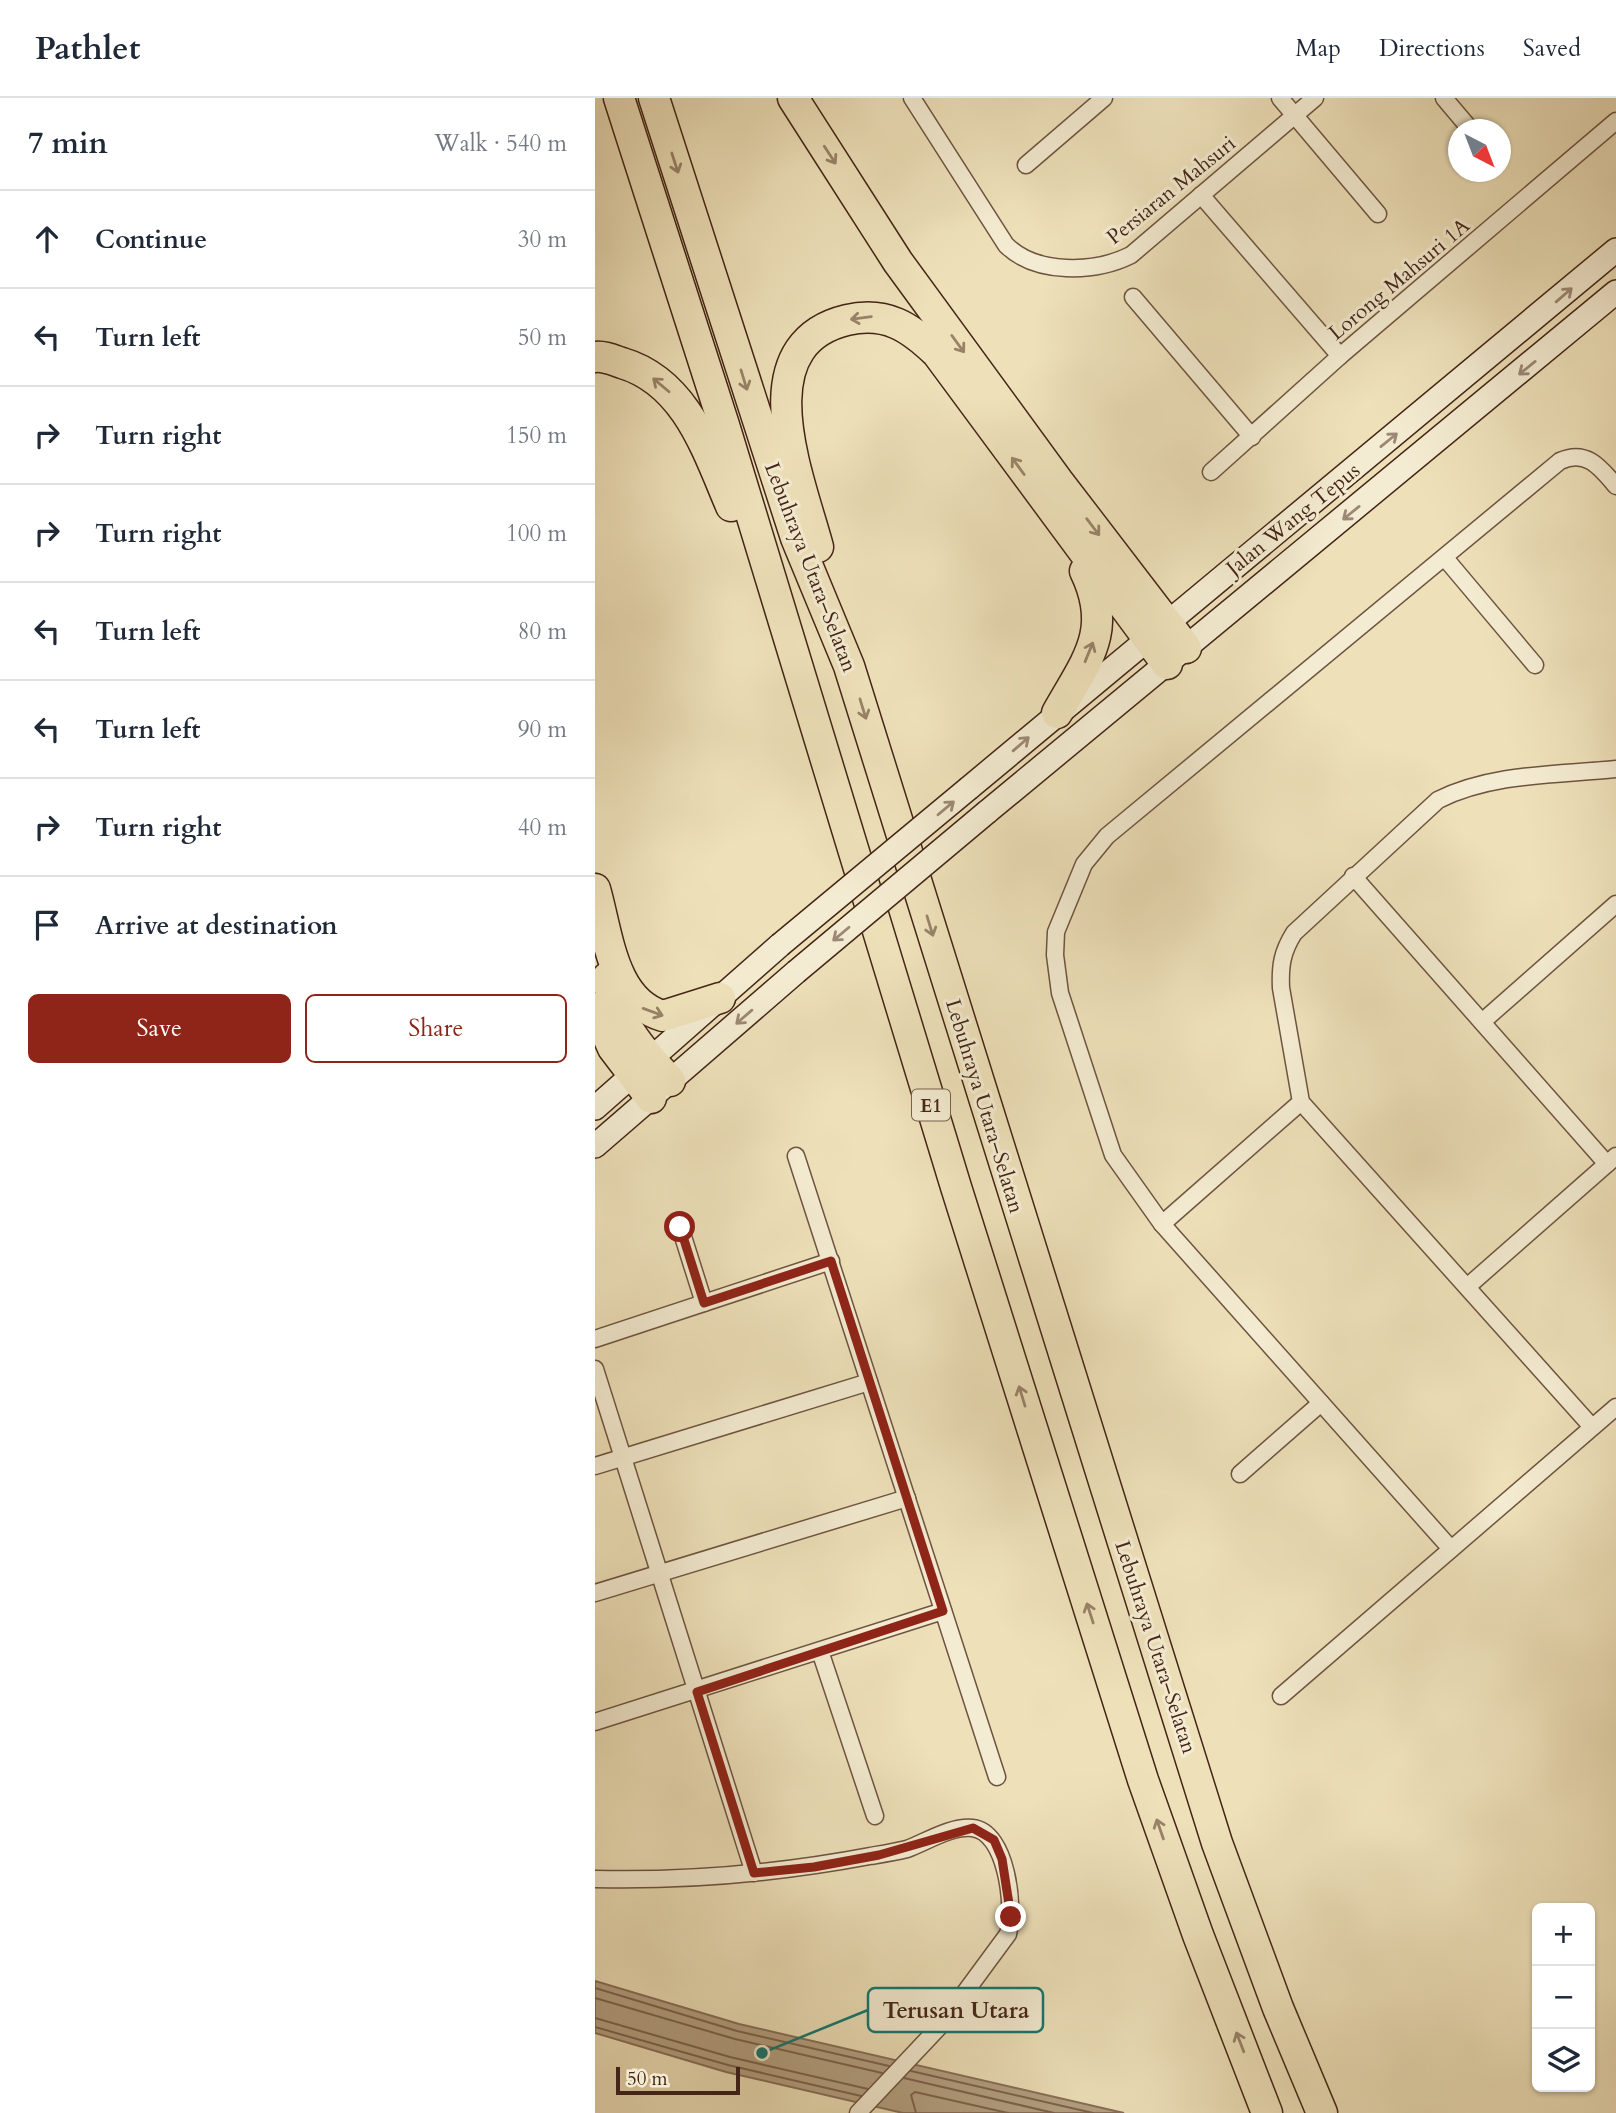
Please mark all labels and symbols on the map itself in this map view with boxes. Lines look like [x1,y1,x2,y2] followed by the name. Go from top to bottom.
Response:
[1448,119,1511,182] north arrow
[1101,129,1242,252] street label: Persiaran Mahsuri
[824,145,838,165] one-way arrow
[669,152,682,174] one-way arrow
[1322,212,1476,347] street label: Lorong Mahsuri 1A
[1555,287,1573,303] one-way arrow
[850,312,873,325] one-way arrow
[950,334,965,353] one-way arrow
[1518,360,1536,376] one-way arrow
[738,369,751,391] one-way arrow
[652,377,670,393] one-way arrow
[1379,432,1397,448] one-way arrow
[1218,456,1366,584] street label: Jalan Wang Tepus
[1011,457,1026,476] one-way arrow
[757,458,864,676] street label: Lebuhraya Utara–Selatan
[1342,504,1360,520] one-way arrow
[1085,517,1100,536] one-way arrow
[1083,642,1096,664] one-way arrow
[857,697,870,719] one-way arrow
[1012,736,1030,752] one-way arrow
[936,800,954,816] one-way arrow
[924,915,937,937] one-way arrow
[833,927,851,942] one-way arrow
[938,996,1031,1217] street label: Lebuhraya Utara–Selatan
[641,1007,663,1019] one-way arrow
[736,1009,754,1025] one-way arrow
[912,1090,950,1121] road number: E1
[664,1211,695,1242] route start
[1014,1385,1027,1407] one-way arrow
[1107,1537,1204,1757] street label: Lebuhraya Utara–Selatan
[1083,1602,1096,1624] one-way arrow
[1153,1818,1166,1840] one-way arrow
[995,1901,1026,1932] route end
[868,1988,1043,2032] callout: Terusan Utara
[883,1995,1030,2026] text: Terusan Utara
[1232,2032,1245,2054] one-way arrow
[616,2064,740,2096] scale bar

